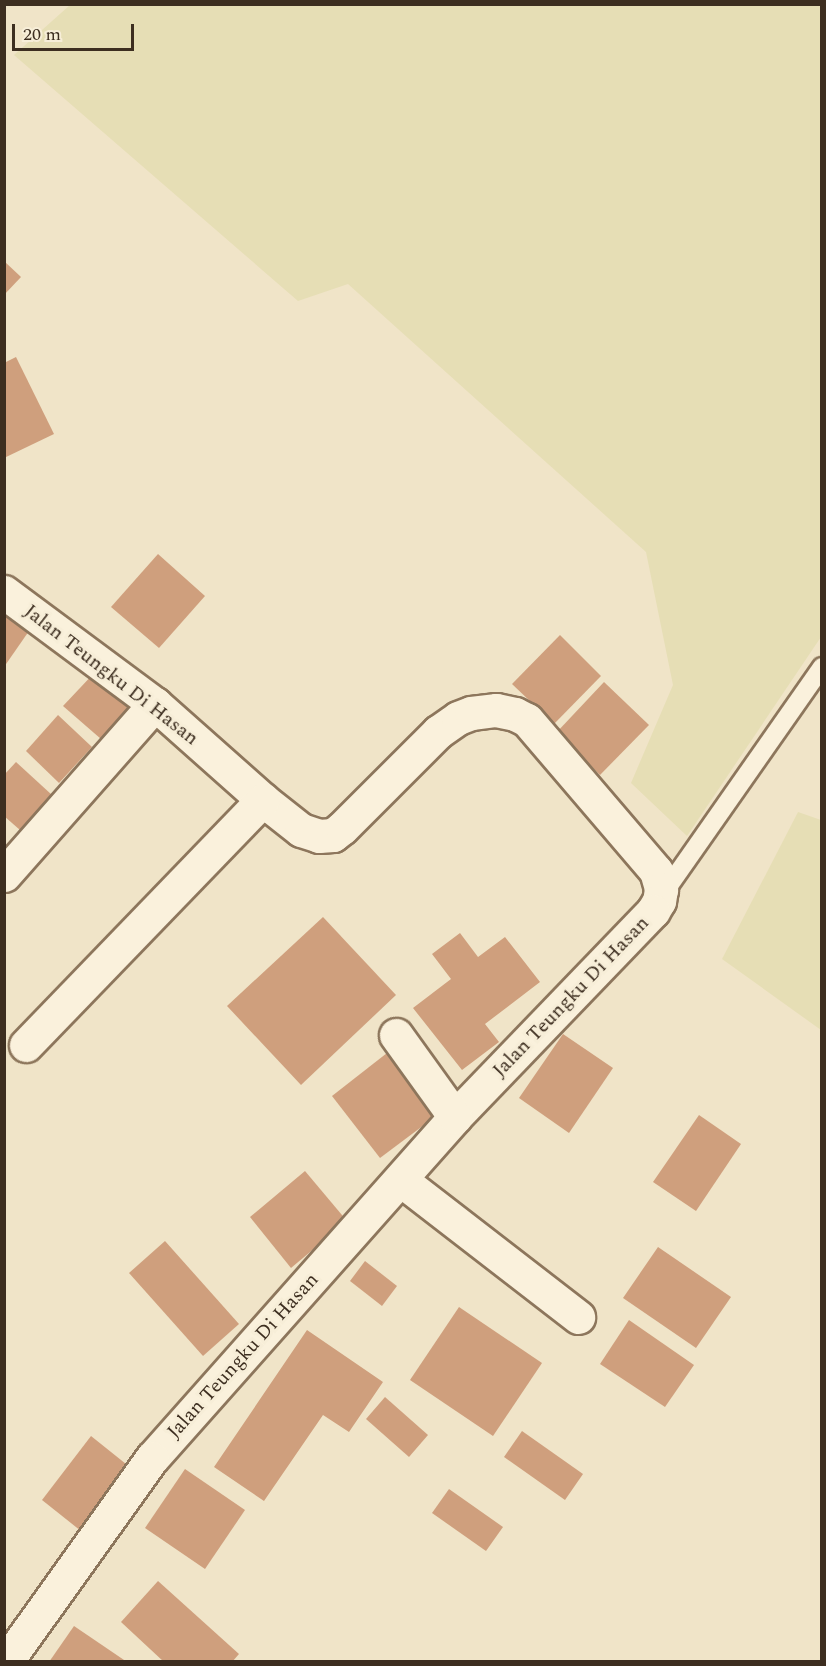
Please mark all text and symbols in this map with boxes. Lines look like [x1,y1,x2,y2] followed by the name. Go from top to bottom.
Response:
[15,12,136,50] scale bar
[23,21,61,48] text: 20 m
[19,599,203,751] street label: Jalan Teungku Di Hasan
[488,911,654,1083] street label: Jalan Teungku Di Hasan
[162,1268,324,1444] street label: Jalan Teungku Di Hasan

